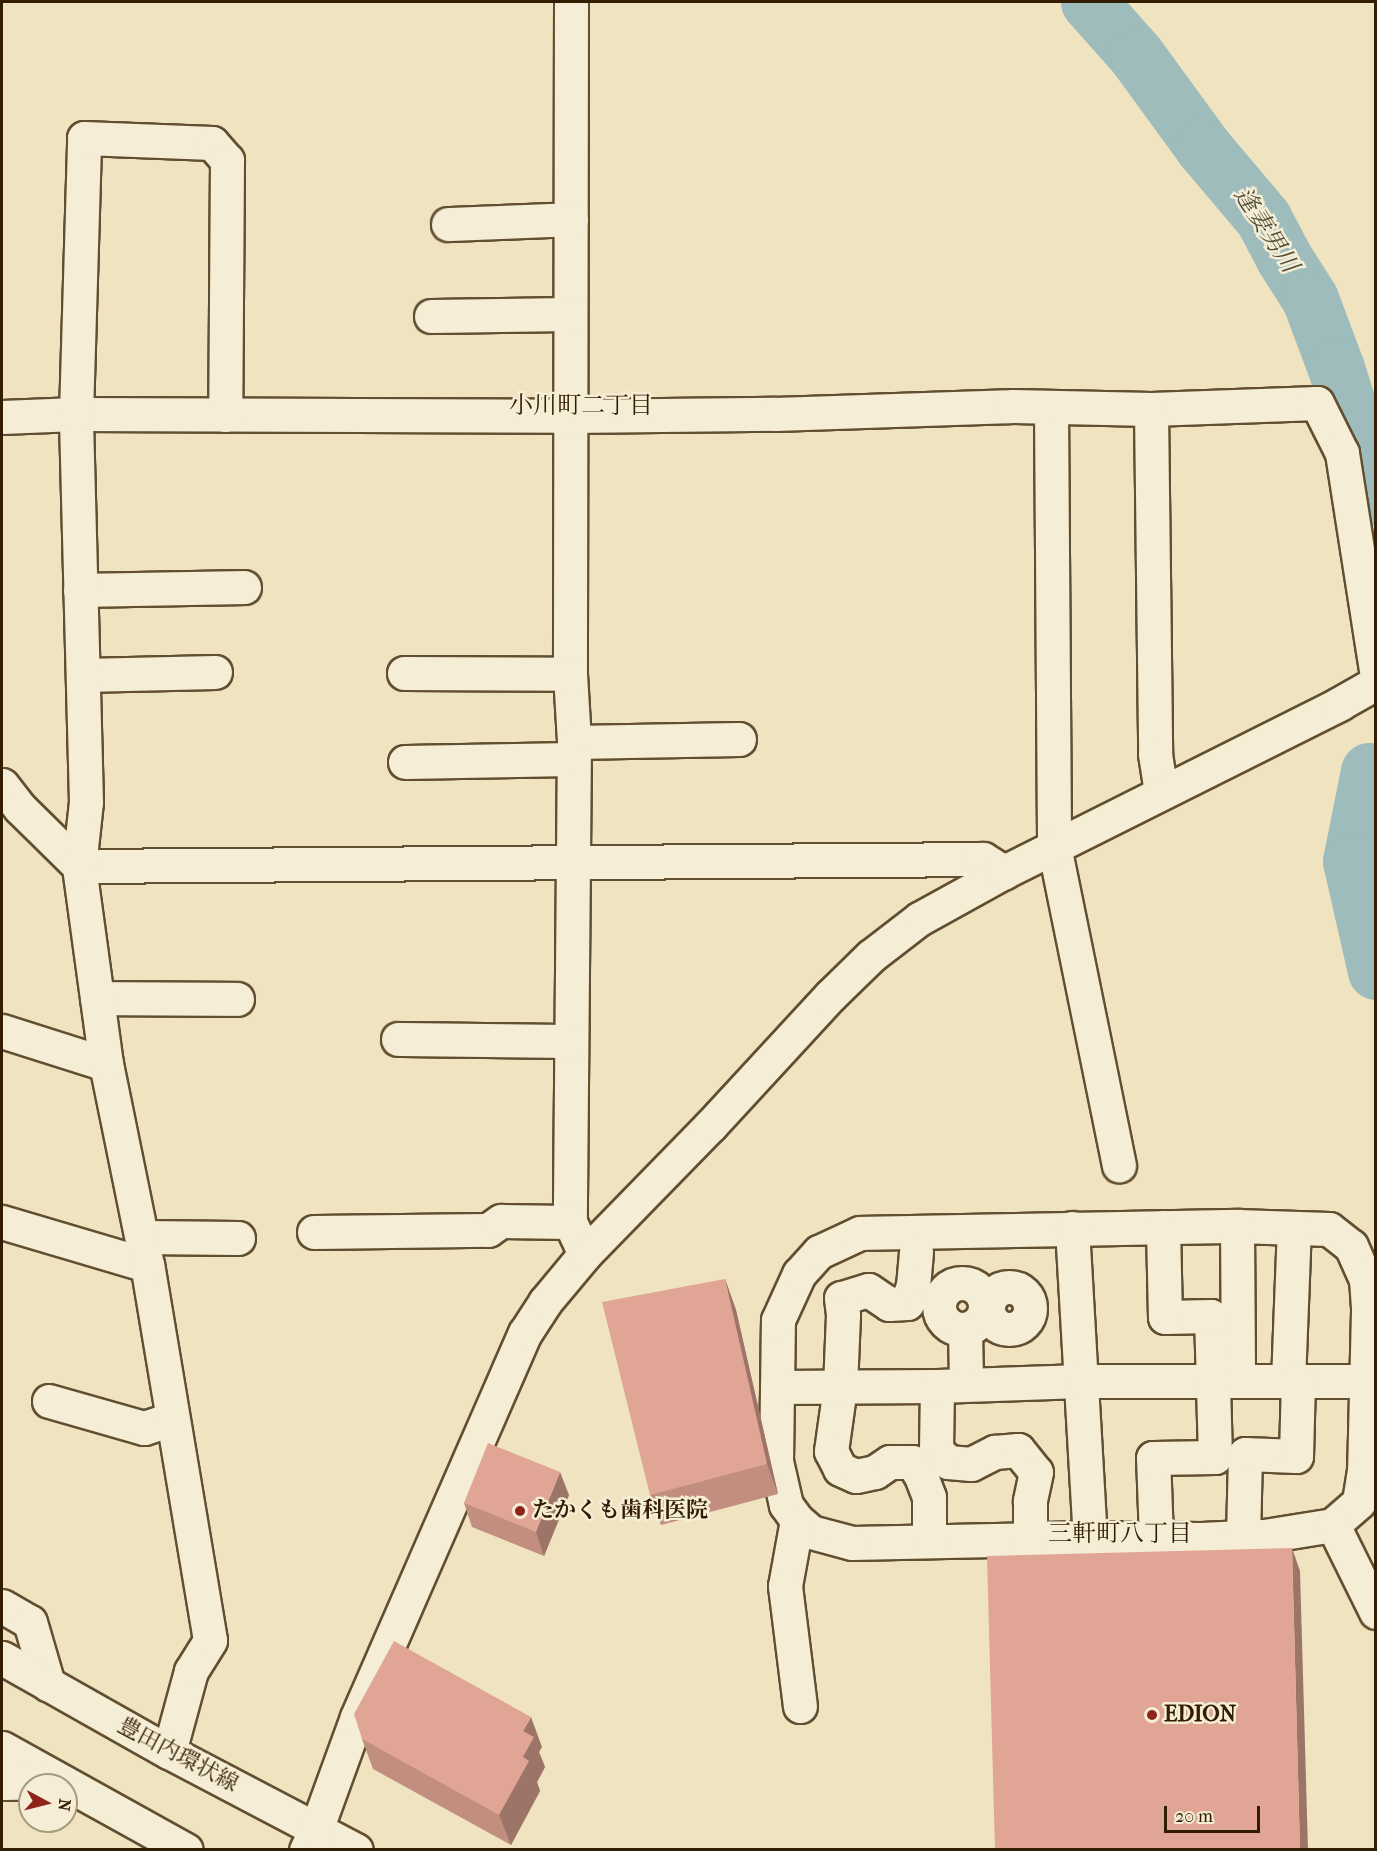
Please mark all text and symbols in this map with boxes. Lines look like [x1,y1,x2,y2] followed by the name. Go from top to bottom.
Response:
[1228,182,1304,278] water label: 逢妻男川
[509,392,653,420] district label: 小川町二丁目
[532,1498,708,1524] place label: たかくも歯科医院
[513,1504,527,1518] marker: たかくも歯科医院
[1048,1520,1192,1548] district label: 三軒町八丁目
[1164,1702,1236,1728] place label: EDION
[1145,1708,1159,1722] marker: EDION
[114,1712,242,1798] street label: 豊田内環状線
[18,1773,78,1833] north arrow
[1167,1794,1263,1832] scale bar
[54,1798,75,1812] text: N
[1175,1806,1213,1827] text: 20 m

